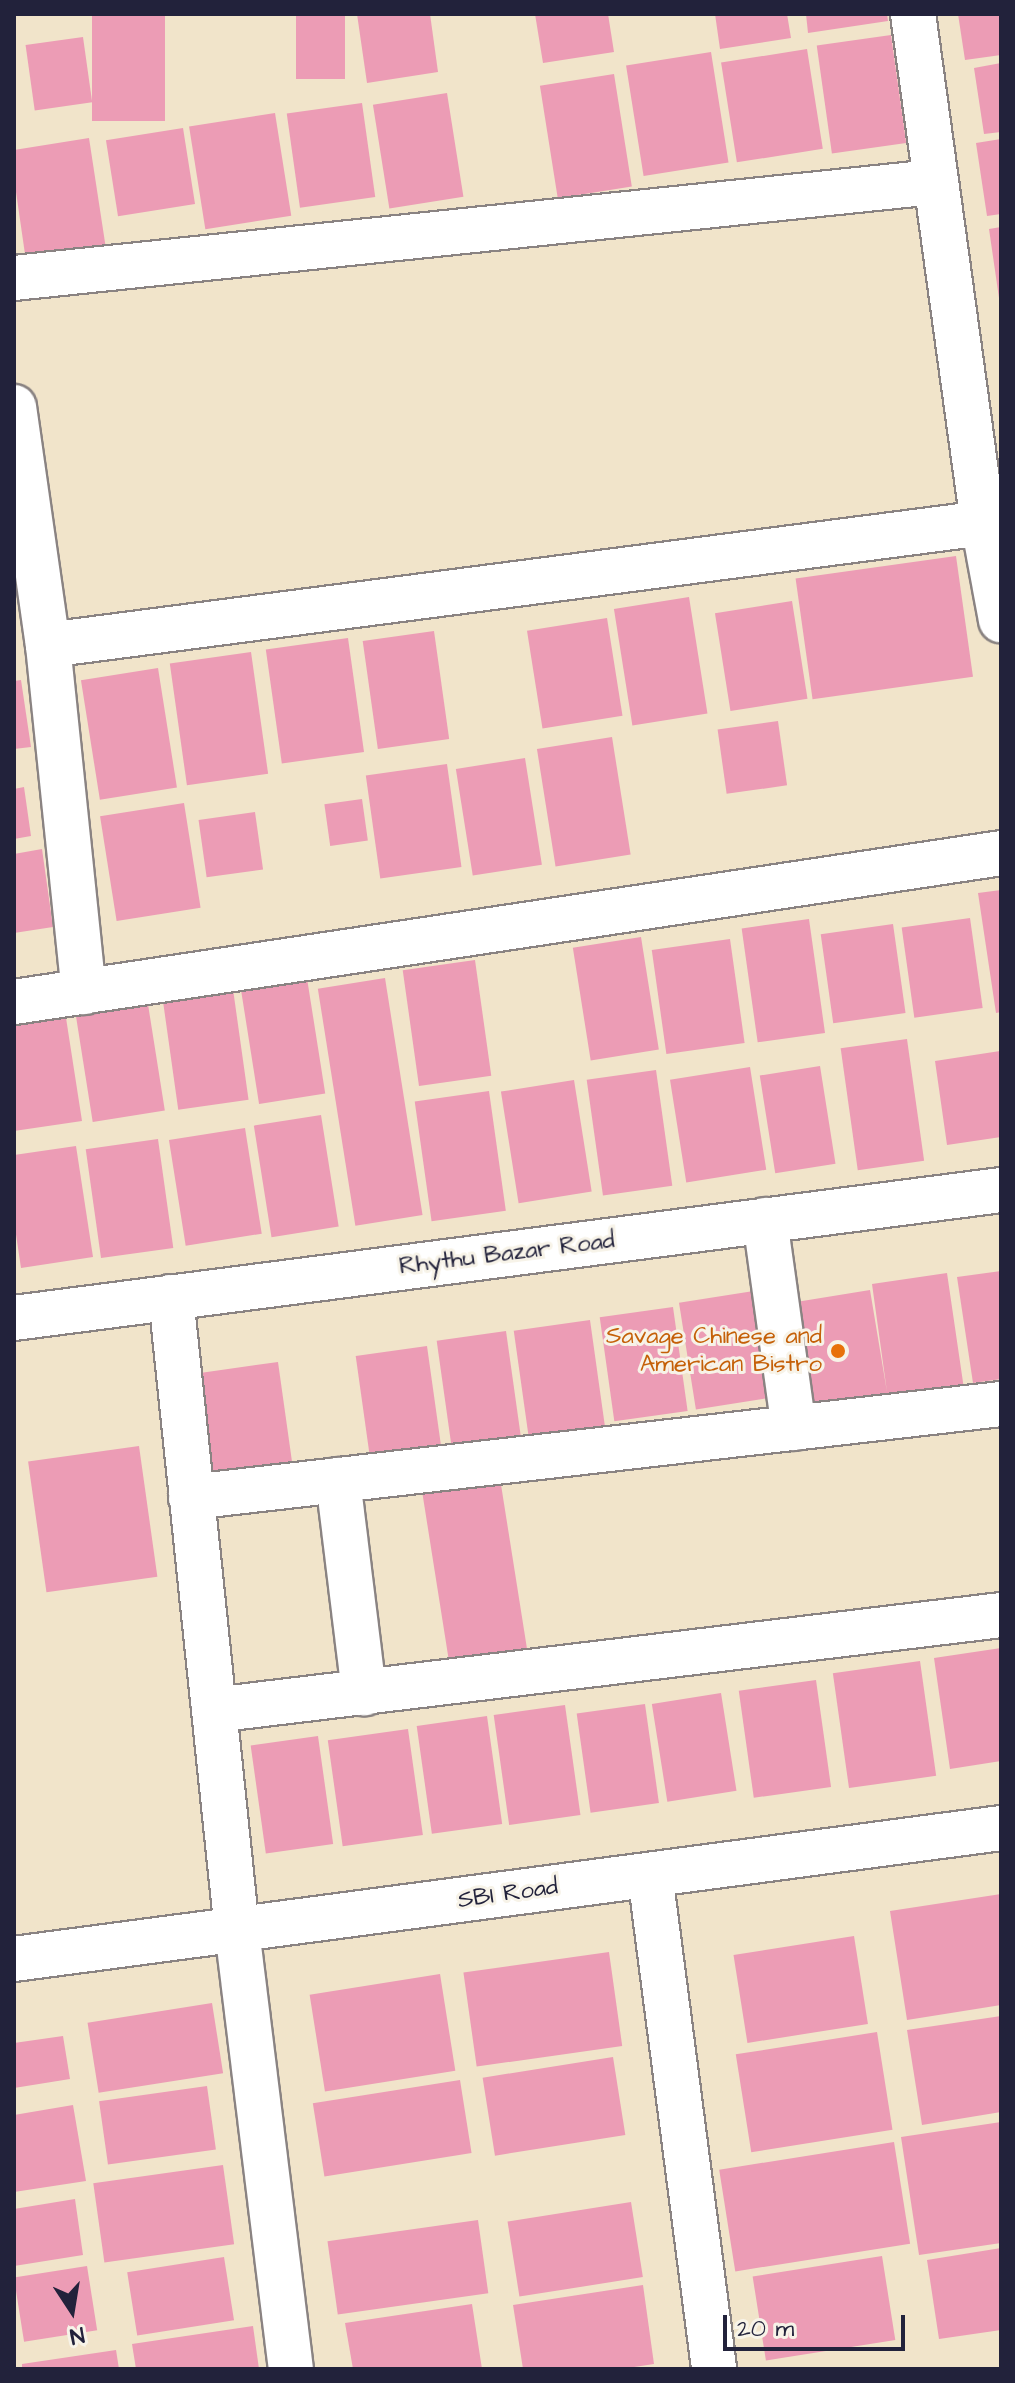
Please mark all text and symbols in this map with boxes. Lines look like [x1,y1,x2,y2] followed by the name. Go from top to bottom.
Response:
[398,1226,616,1282] street label: Rhythu Bazar Road
[606,1323,822,1379] place label: Savage Chinese and American Bistro
[829,1342,847,1360] marker: Savage Chinese and American Bistro
[456,1873,560,1915] street label: SBI Road
[32,2271,112,2351] north arrow
[727,2299,909,2349] scale bar
[737,2312,794,2346] text: 20 m
[67,2318,87,2352] text: N

